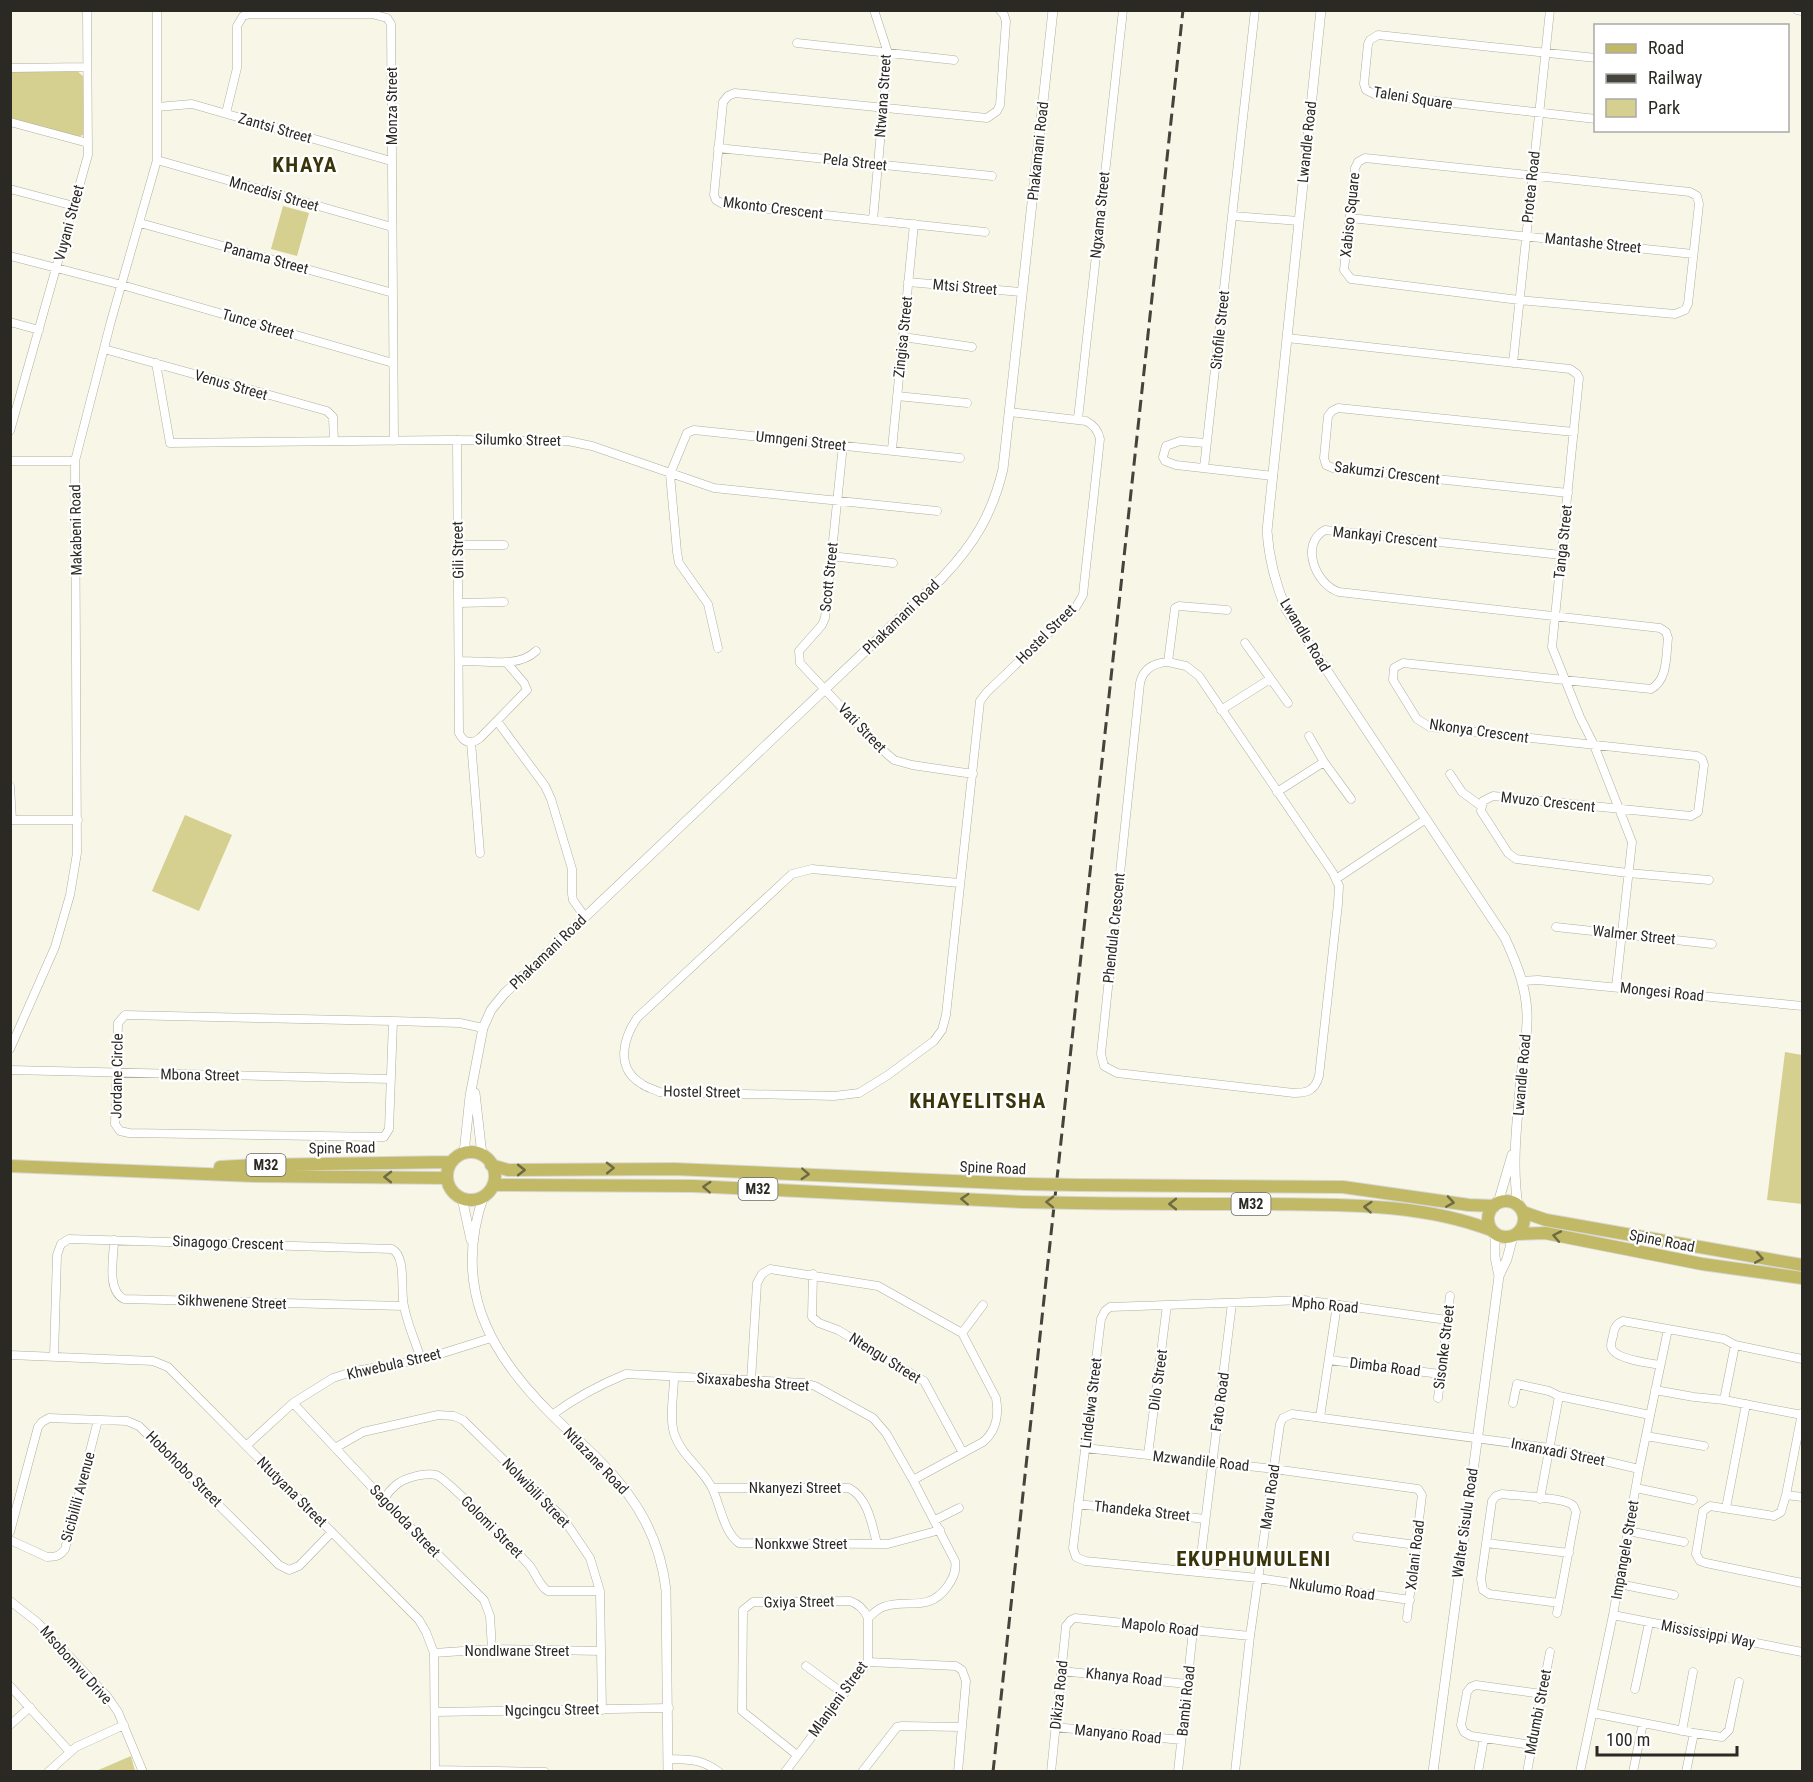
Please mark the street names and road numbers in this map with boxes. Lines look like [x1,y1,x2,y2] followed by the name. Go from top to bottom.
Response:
[871,54,895,138] street label: Ntwana Street
[383,67,401,145] street label: Monza Street
[1372,83,1454,113] street label: Taleni Square
[1294,100,1320,184] street label: Lwandle Road
[1024,101,1052,201] street label: Phakamani Road
[236,109,314,147] street label: Zantsi Street
[822,150,888,174] street label: Pela Street
[1518,150,1544,224] street label: Protea Road
[1086,171,1114,259] street label: Ngxama Street
[1337,172,1363,258] street label: Xabiso Square
[227,173,321,215] street label: Mncedisi Street
[50,183,88,263] street label: Vuyani Street
[722,193,824,223] street label: Mkonto Crescent
[1544,229,1642,257] street label: Mantashe Street
[222,238,310,278] street label: Panama Street
[932,275,998,299] street label: Mtsi Street
[1207,290,1233,370] street label: Sitofile Street
[890,295,916,379] street label: Zingisa Street
[220,305,296,343] street label: Tunce Street
[192,366,270,404] street label: Venus Street
[755,427,847,455] street label: Umngeni Street
[475,430,561,450] street label: Silumko Street
[1333,458,1441,488] street label: Sakumzi Crescent
[66,484,86,576] street label: Makabeni Road
[1550,504,1576,580] street label: Tanga Street
[448,521,468,579] street label: Gili Street
[1332,523,1438,551] street label: Mankayi Crescent
[816,541,842,613] street label: Scott Street
[859,576,943,658] street label: Phakamani Road
[1276,595,1334,675] street label: Lwandle Road
[1012,600,1080,668] street label: Hostel Street
[834,700,890,756] street label: Vati Street
[1428,715,1530,747] street label: Nkonya Crescent
[1500,788,1596,816] street label: Mvuzo Crescent
[1099,872,1129,984] street label: Phendula Crescent
[506,911,590,993] street label: Phakamani Road
[1592,922,1676,948] street label: Walmer Street
[1619,979,1705,1005] street label: Mongesi Road
[107,1033,127,1119] street label: Jordane Circle
[1509,1033,1535,1117] street label: Lwandle Road
[160,1065,240,1085] street label: Mbona Street
[663,1082,741,1102] street label: Hostel Street
[309,1138,375,1158] street label: Spine Road
[246,1154,286,1176] road number: M32
[959,1158,1027,1178] street label: Spine Road
[738,1178,777,1200] road number: M32
[1232,1193,1270,1215] road number: M32
[1628,1226,1696,1256] street label: Spine Road
[172,1232,284,1254] street label: Sinagogo Crescent
[177,1291,287,1313] street label: Sikhwenene Street
[1291,1293,1359,1317] street label: Mpho Road
[1430,1304,1458,1390] street label: Sisonke Street
[846,1329,924,1387] street label: Ntengu Street
[345,1344,443,1384] street label: Khwebula Street
[1145,1348,1171,1412] street label: Dilo Street
[1348,1354,1422,1380] street label: Dimba Road
[1077,1357,1105,1449] street label: Lindelwa Street
[696,1369,810,1395] street label: Sixaxabesha Street
[1207,1371,1233,1433] street label: Fato Road
[560,1424,632,1498] street label: Ntlazane Road
[142,1427,226,1511] street label: Hobohobo Street
[1510,1434,1606,1470] street label: Inxanxadi Street
[1152,1447,1250,1475] street label: Mzwandile Road
[57,1450,99,1544] street label: Sicibilili Avenue
[253,1453,331,1531] street label: Ntutyana Street
[498,1454,574,1532] street label: Nolwibili Street
[1257,1463,1283,1531] street label: Mavu Road
[1448,1467,1482,1579] street label: Walter Sisulu Road
[749,1479,841,1497] street label: Nkanyezi Street
[366,1481,444,1561] street label: Sagoloda Street
[457,1492,527,1562] street label: Golomi Street
[1093,1497,1191,1525] street label: Thandeka Street
[1607,1499,1643,1601] street label: Impangele Street
[1402,1519,1428,1591] street label: Xolani Road
[755,1535,847,1553] street label: Nonkxwe Street
[1288,1574,1376,1604] street label: Nkulumo Road
[763,1592,835,1612] street label: Gxiya Street
[1120,1614,1200,1640] street label: Mapolo Road
[1660,1616,1756,1652] street label: Mississippi Way
[36,1622,116,1708] street label: Msobomvu Drive
[465,1642,569,1660] street label: Nondlwane Street
[805,1658,871,1740] street label: Mlanjeni Street
[1046,1659,1072,1731] street label: Dikiza Road
[1085,1664,1163,1690] street label: Khanya Road
[1173,1665,1199,1737] street label: Bambi Road
[1521,1668,1555,1756] street label: Mdumbi Street
[505,1700,599,1720] street label: Ngcingcu Street
[1074,1720,1162,1748] street label: Manyano Road

